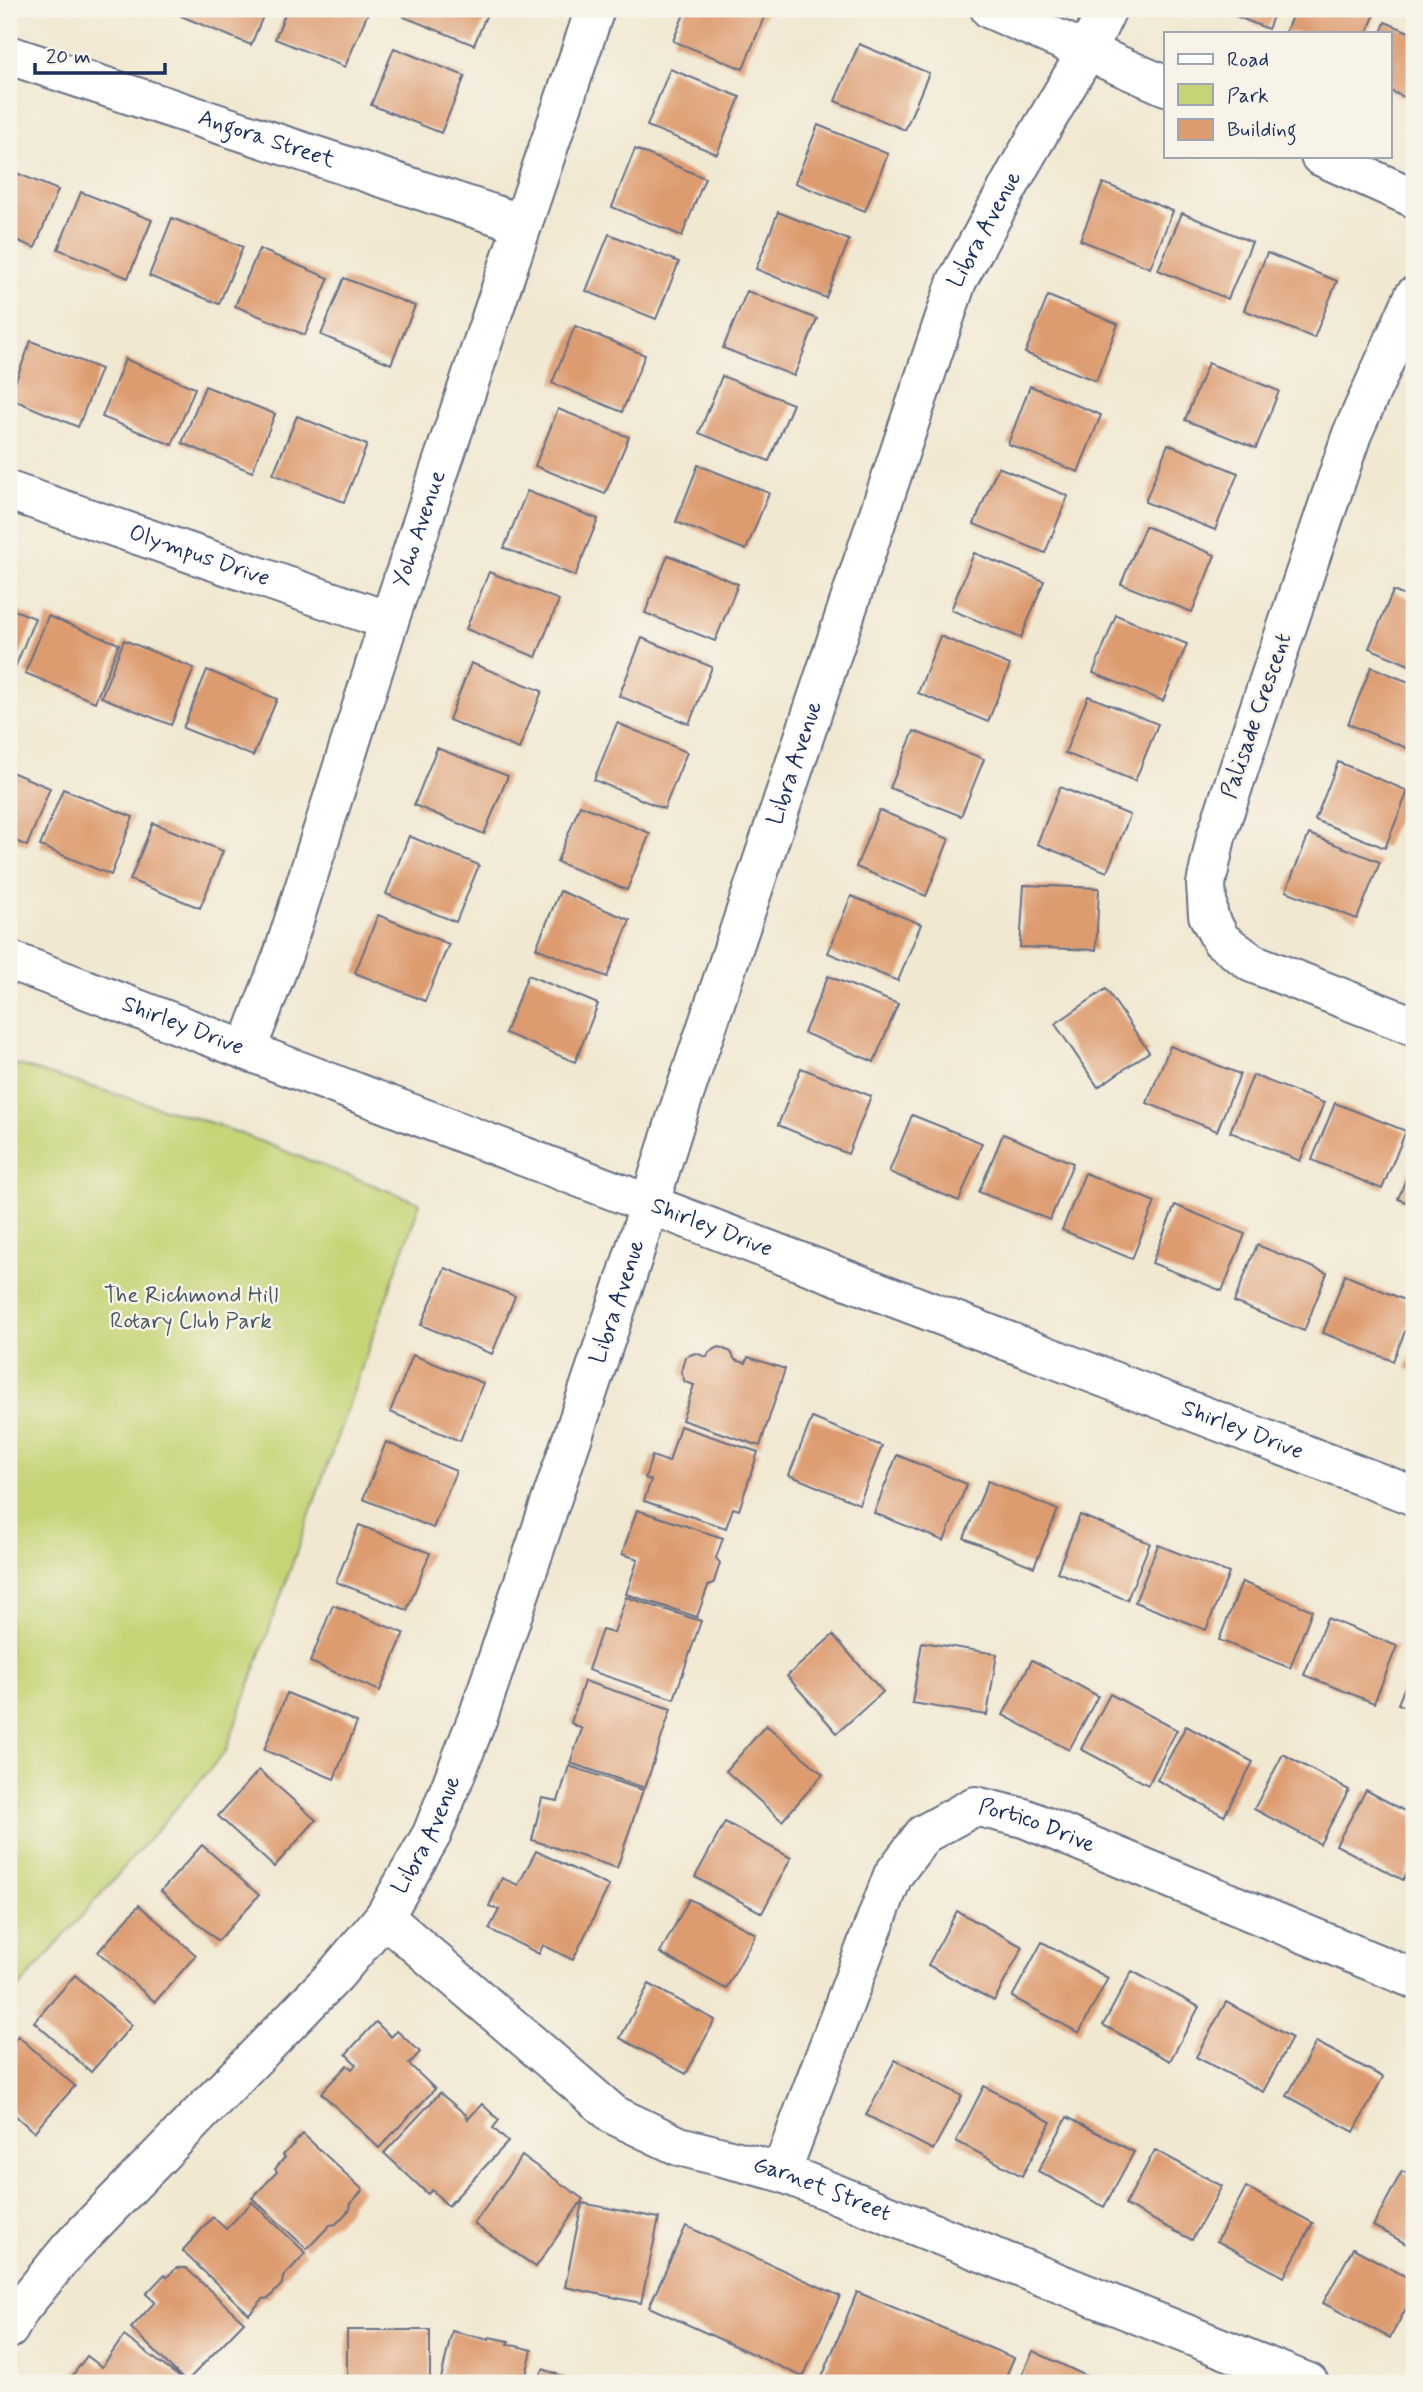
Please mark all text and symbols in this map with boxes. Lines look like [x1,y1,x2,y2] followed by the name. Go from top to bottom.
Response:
[35,32,164,76] scale bar
[1164,32,1392,158] legend
[46,43,91,71] text: 20 m
[1227,46,1269,74] text: Road
[1227,82,1269,110] text: Park
[194,103,339,176] street label: Angora Street
[1227,116,1297,146] text: Building
[941,166,1029,293] street label: Libra Avenue
[386,467,454,592] street label: Yoho Avenue
[125,518,274,594] street label: Olympus Drive
[1215,629,1299,803] street label: Palisade Crescent
[761,697,830,829] street label: Libra Avenue
[118,989,248,1063] street label: Shirley Drive
[646,1191,777,1265] street label: Shirley Drive
[583,1236,652,1368] street label: Libra Avenue
[104,1281,278,1337] park label: The Richmond Hill Rotary Club Park
[1177,1394,1307,1467] street label: Shirley Drive
[385,1771,468,1900] street label: Libra Avenue
[975,1792,1100,1861] street label: Portico Drive
[750,2150,895,2229] street label: Garnet Street

